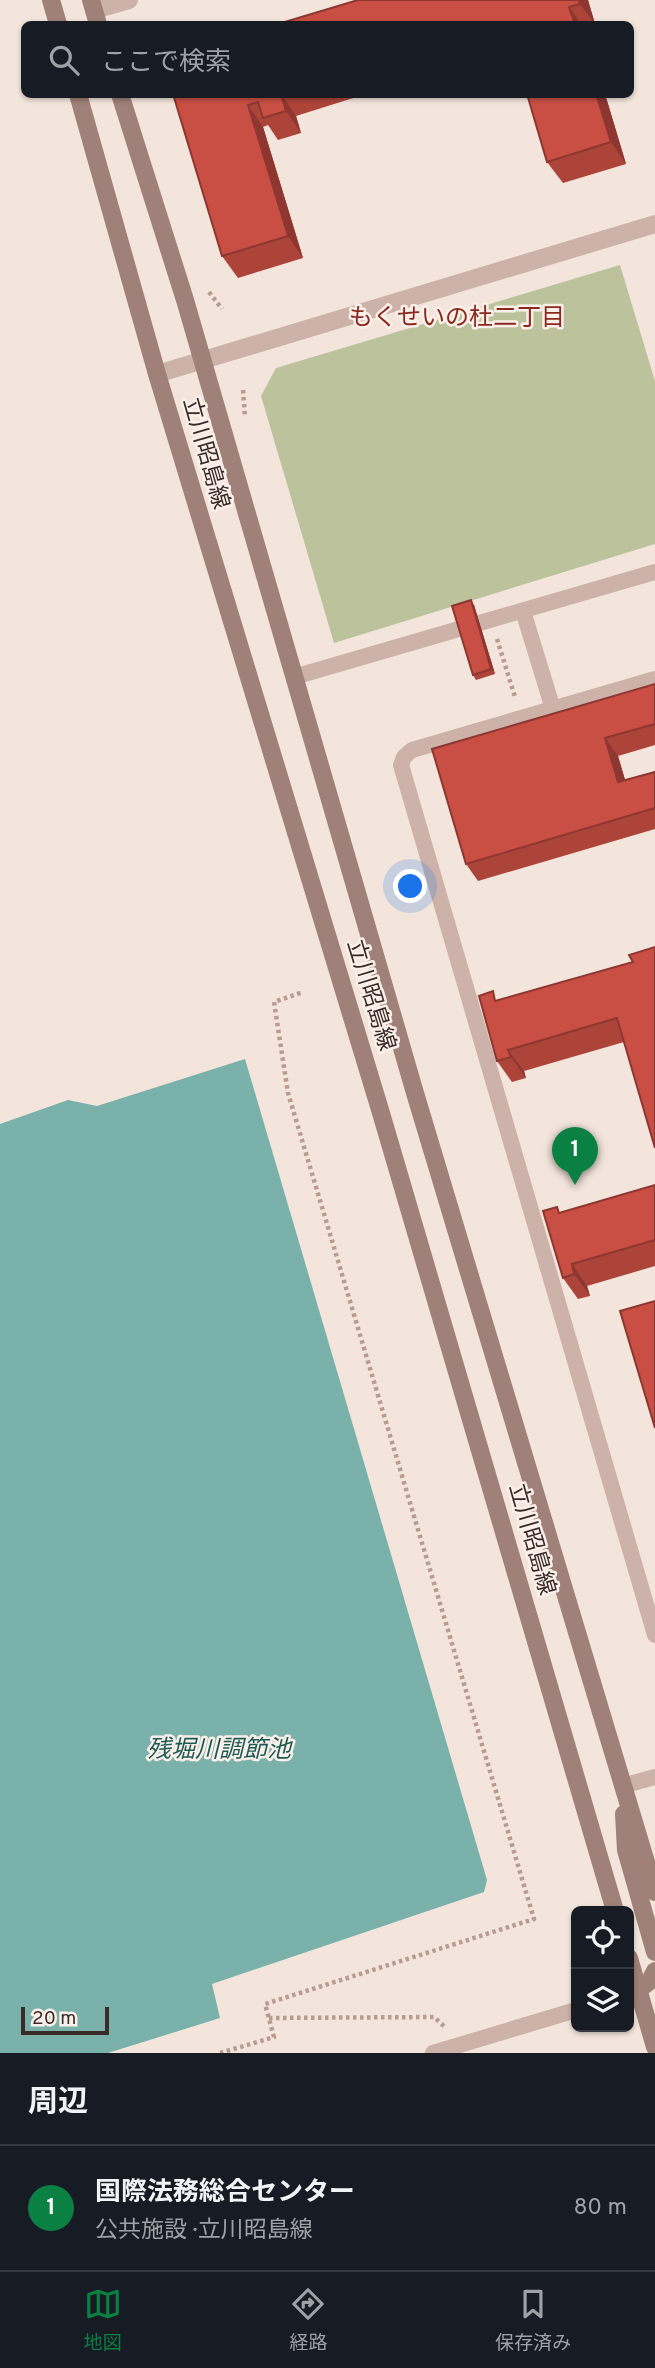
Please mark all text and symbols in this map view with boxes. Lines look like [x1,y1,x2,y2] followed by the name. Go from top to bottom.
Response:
[21,21,634,98] search box
[45,41,83,79] icon: search
[101,47,231,80] text: ここで検索
[349,304,565,334] district label: もくせいの杜二丁目
[175,394,234,513] street label: 立川昭島線
[393,869,427,903] your location
[339,937,400,1055] street label: 立川昭島線
[552,1127,598,1185] pin: 1
[501,1480,560,1599] street label: 立川昭島線
[147,1736,293,1766] water label: 残堀川調節池
[571,1906,634,2032] map controls
[571,1906,634,1969] button: locate
[571,1969,634,2032] button: layers
[21,2004,108,2036] scale bar
[32,2007,76,2031] text: 20 m
[28,2085,88,2122] text: 周辺
[95,2177,355,2210] text: 国際法務総合センター
[46,2194,56,2223] text: 1
[574,2194,627,2223] text: 80 m
[95,2217,313,2246] text: 公共施設 · 立川昭島線
[84,2285,122,2356] tab: 地図
[289,2285,327,2356] tab: 経路
[495,2285,571,2356] tab: 保存済み

